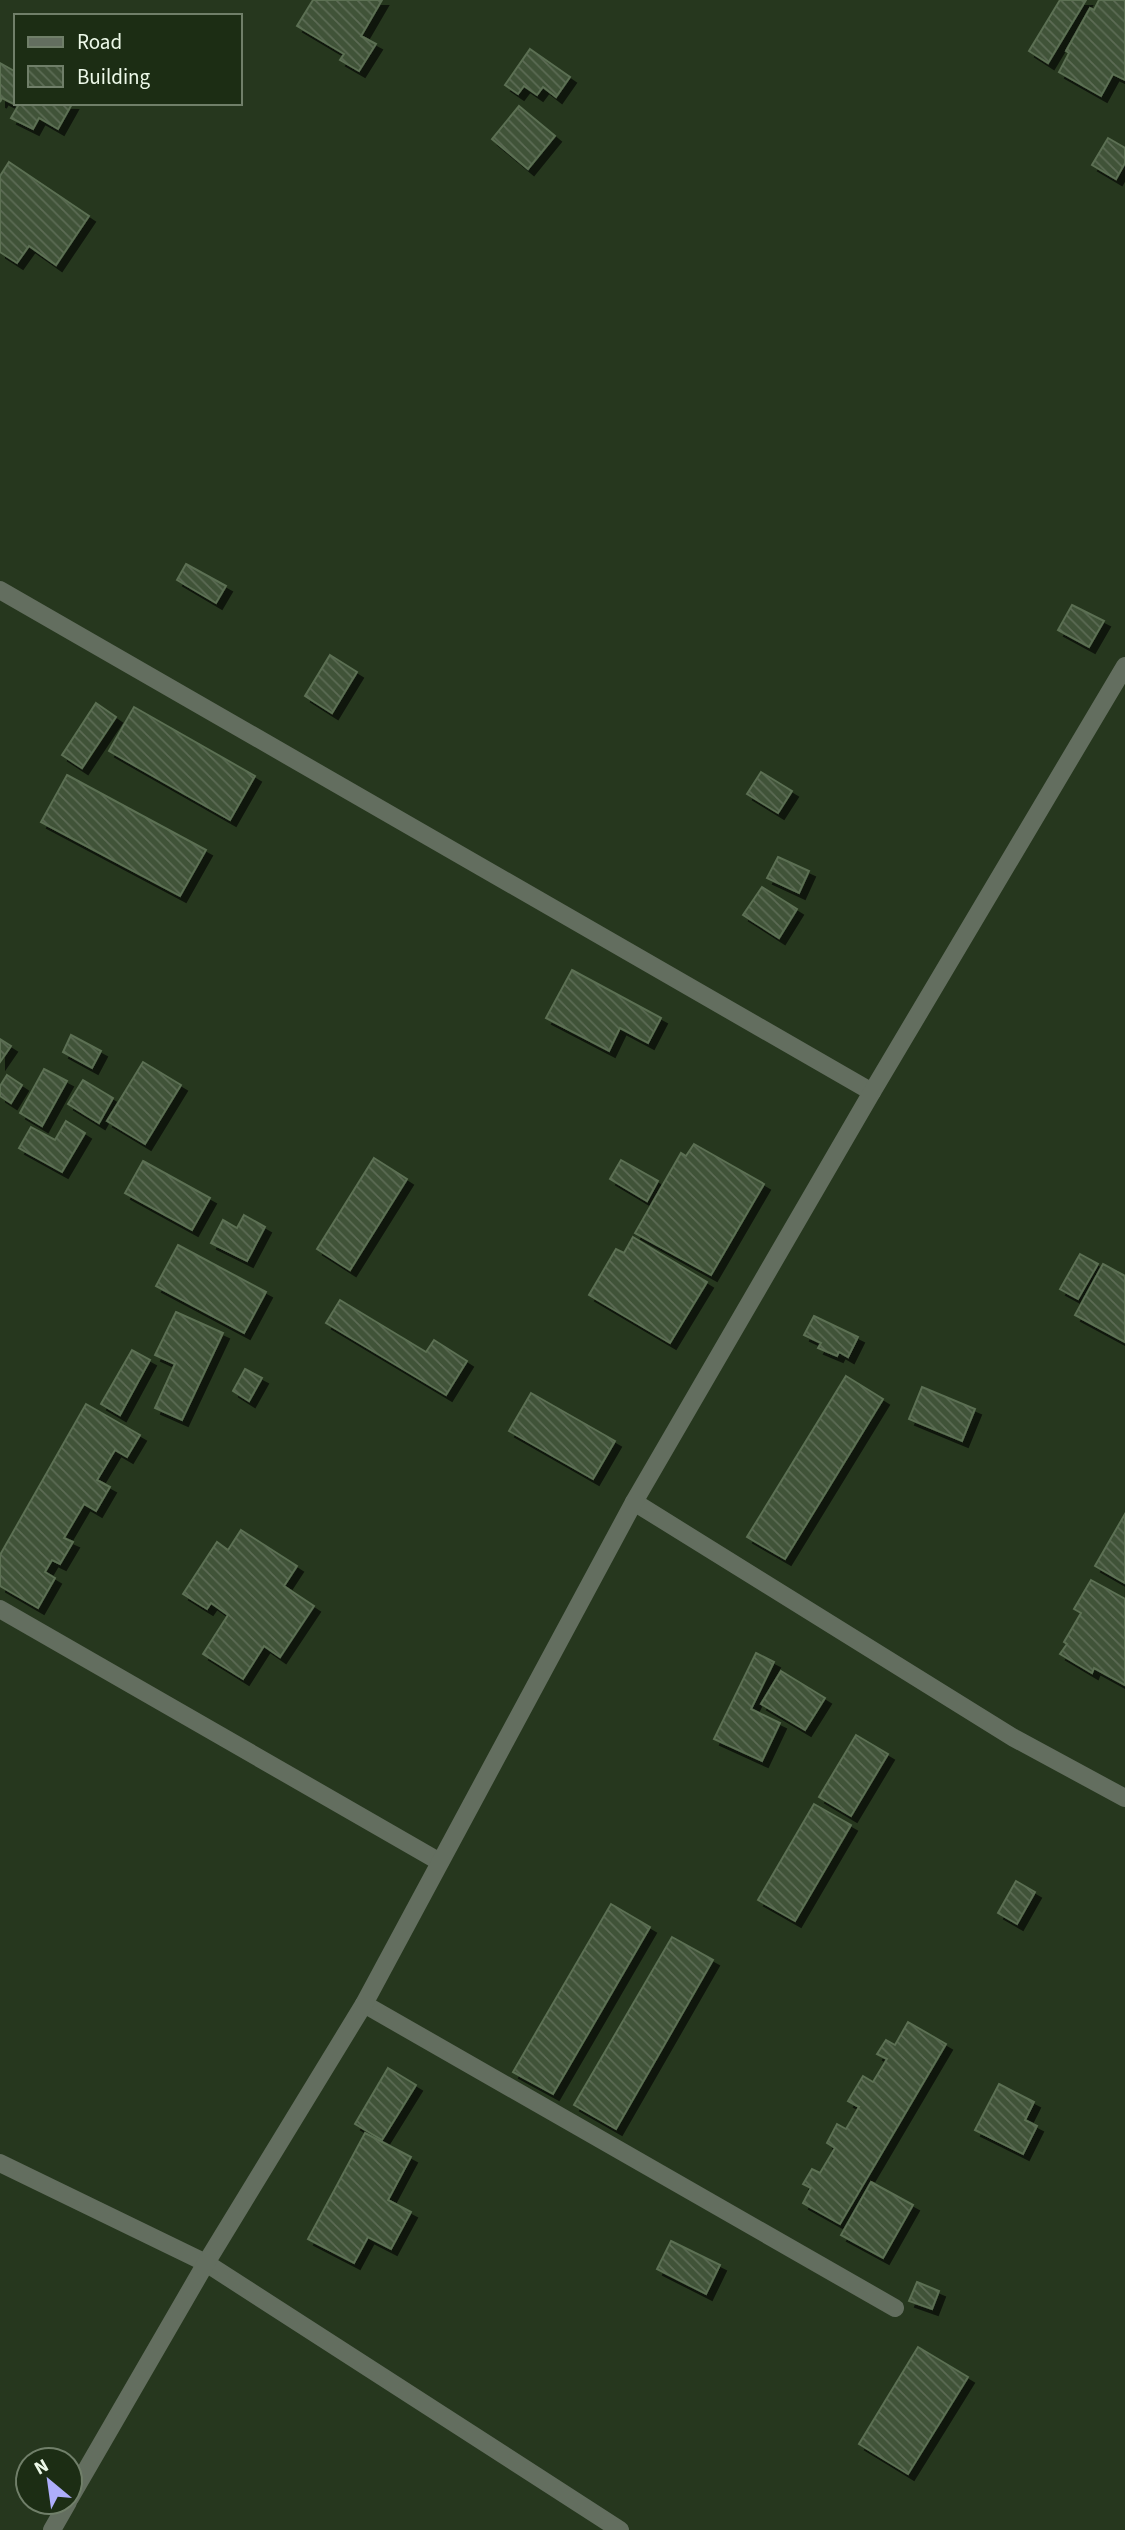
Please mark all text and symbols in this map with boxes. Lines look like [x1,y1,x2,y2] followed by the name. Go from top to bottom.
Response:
[14,14,242,105] legend
[77,27,122,57] text: Road
[77,62,151,92] text: Building
[14,2446,84,2516] north arrow
[29,2453,54,2482] text: N

